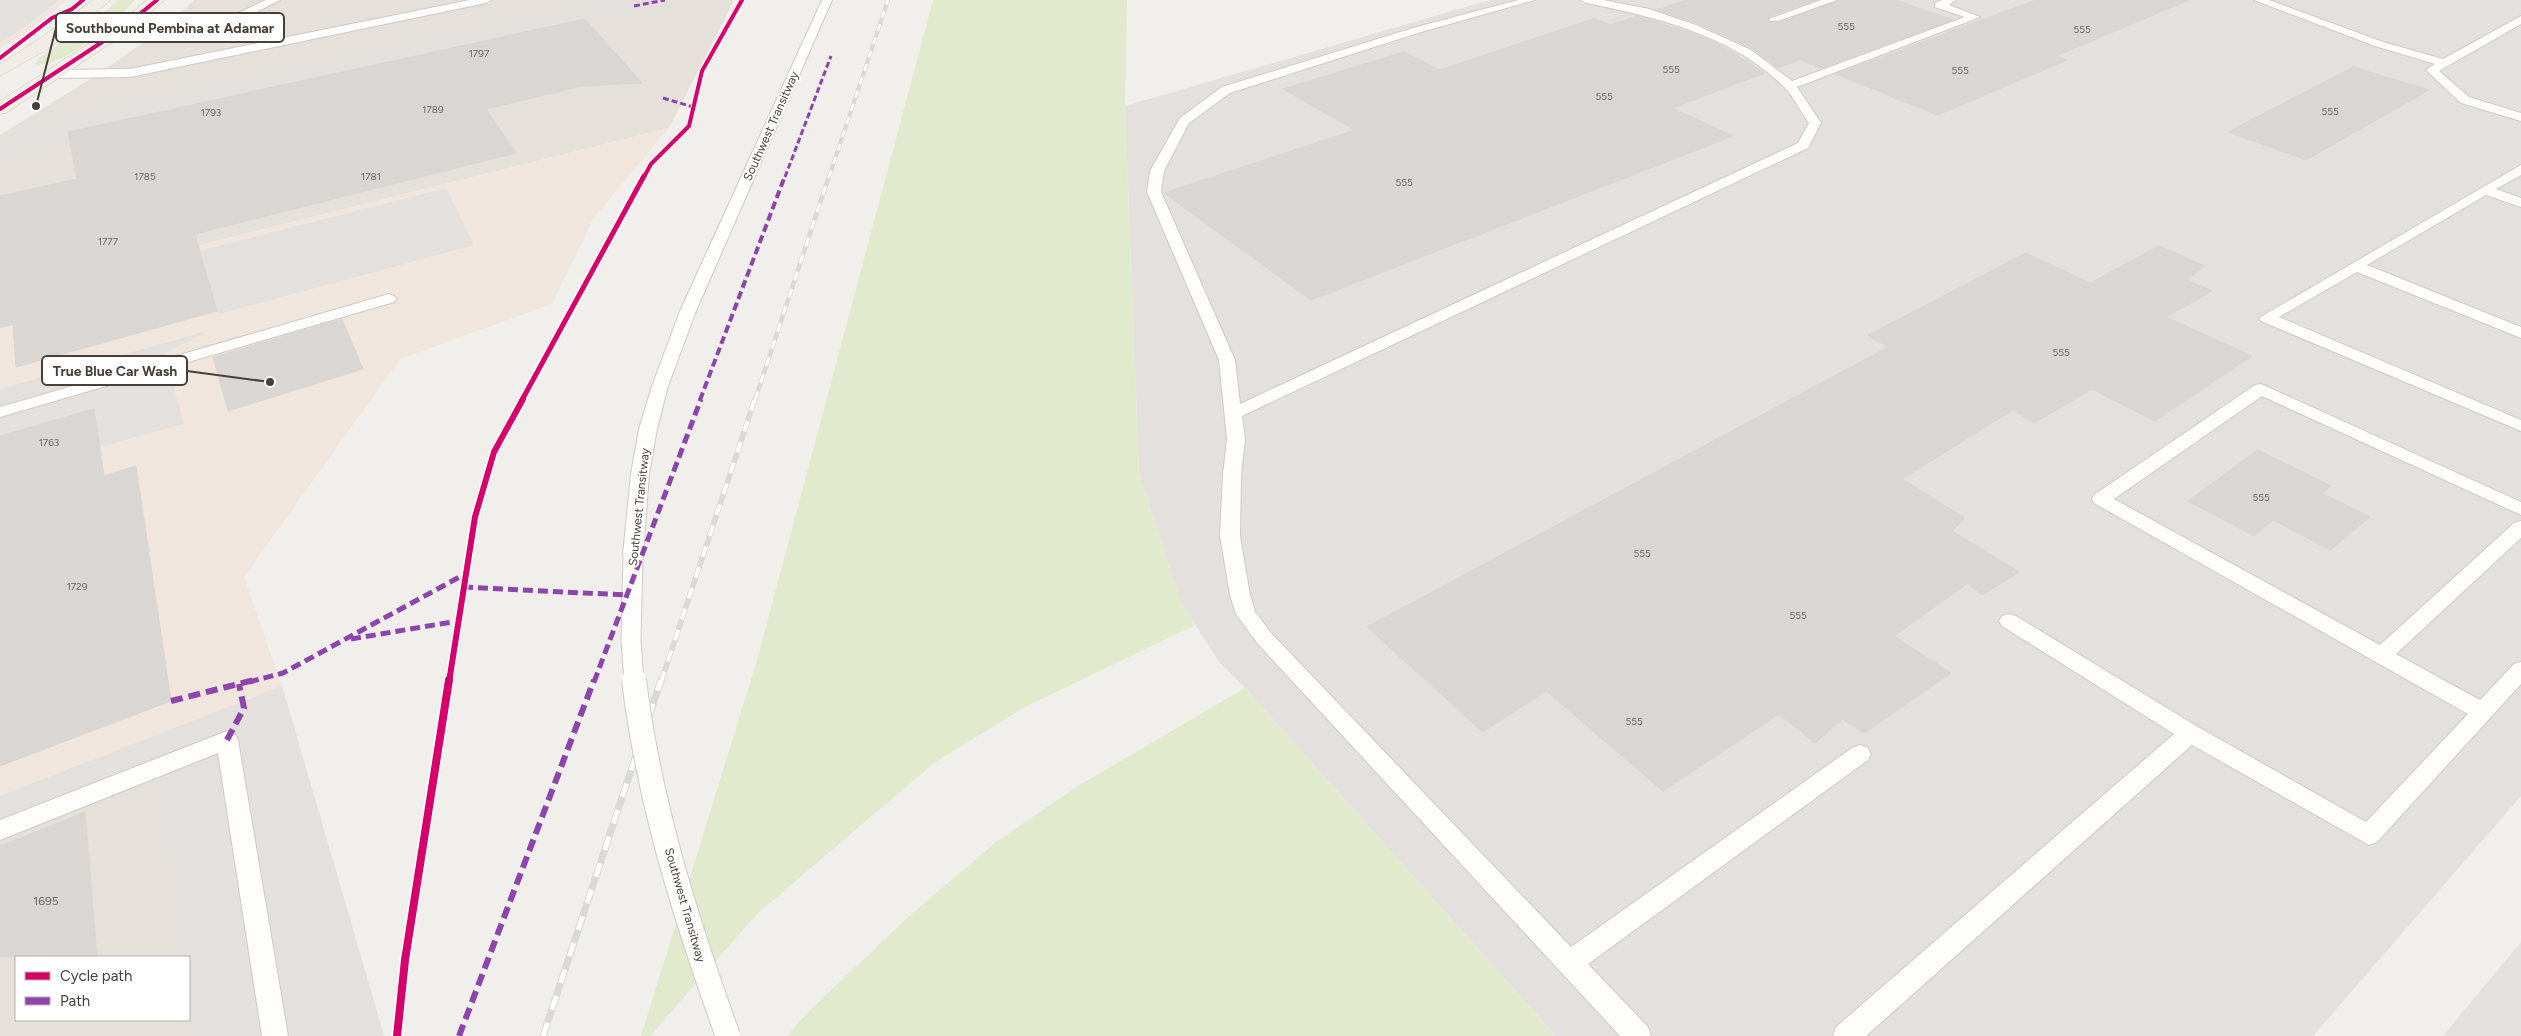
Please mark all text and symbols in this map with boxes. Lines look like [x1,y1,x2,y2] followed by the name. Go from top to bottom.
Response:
[56,13,284,42] callout: Southbound Pembina at Adamar
[66,20,275,37] text: Southbound Pembina at Adamar
[1837,20,1855,33] house number: 555
[2073,23,2091,36] house number: 555
[469,47,490,60] house number: 1797
[1662,63,1680,76] house number: 555
[1951,64,1969,77] house number: 555
[740,68,802,183] street label: Southwest Transitway
[1595,90,1613,103] house number: 555
[422,103,444,116] house number: 1789
[2321,105,2339,118] house number: 555
[201,106,221,119] house number: 1793
[134,170,156,183] house number: 1785
[361,170,381,183] house number: 1781
[1395,176,1413,189] house number: 555
[98,235,119,248] house number: 1777
[2052,346,2070,359] house number: 555
[42,356,187,385] callout: True Blue Car Wash
[53,363,177,380] text: True Blue Car Wash
[39,436,59,449] house number: 1763
[626,447,652,567] street label: Southwest Transitway
[2252,491,2270,504] house number: 555
[1633,547,1651,560] house number: 555
[67,580,88,593] house number: 1729
[1789,609,1807,622] house number: 555
[1625,715,1643,728] house number: 555
[662,846,708,965] street label: Southwest Transitway
[33,894,59,908] house number: 1695
[15,956,190,1021] legend
[60,967,132,985] text: Cycle path
[60,992,90,1010] text: Path

